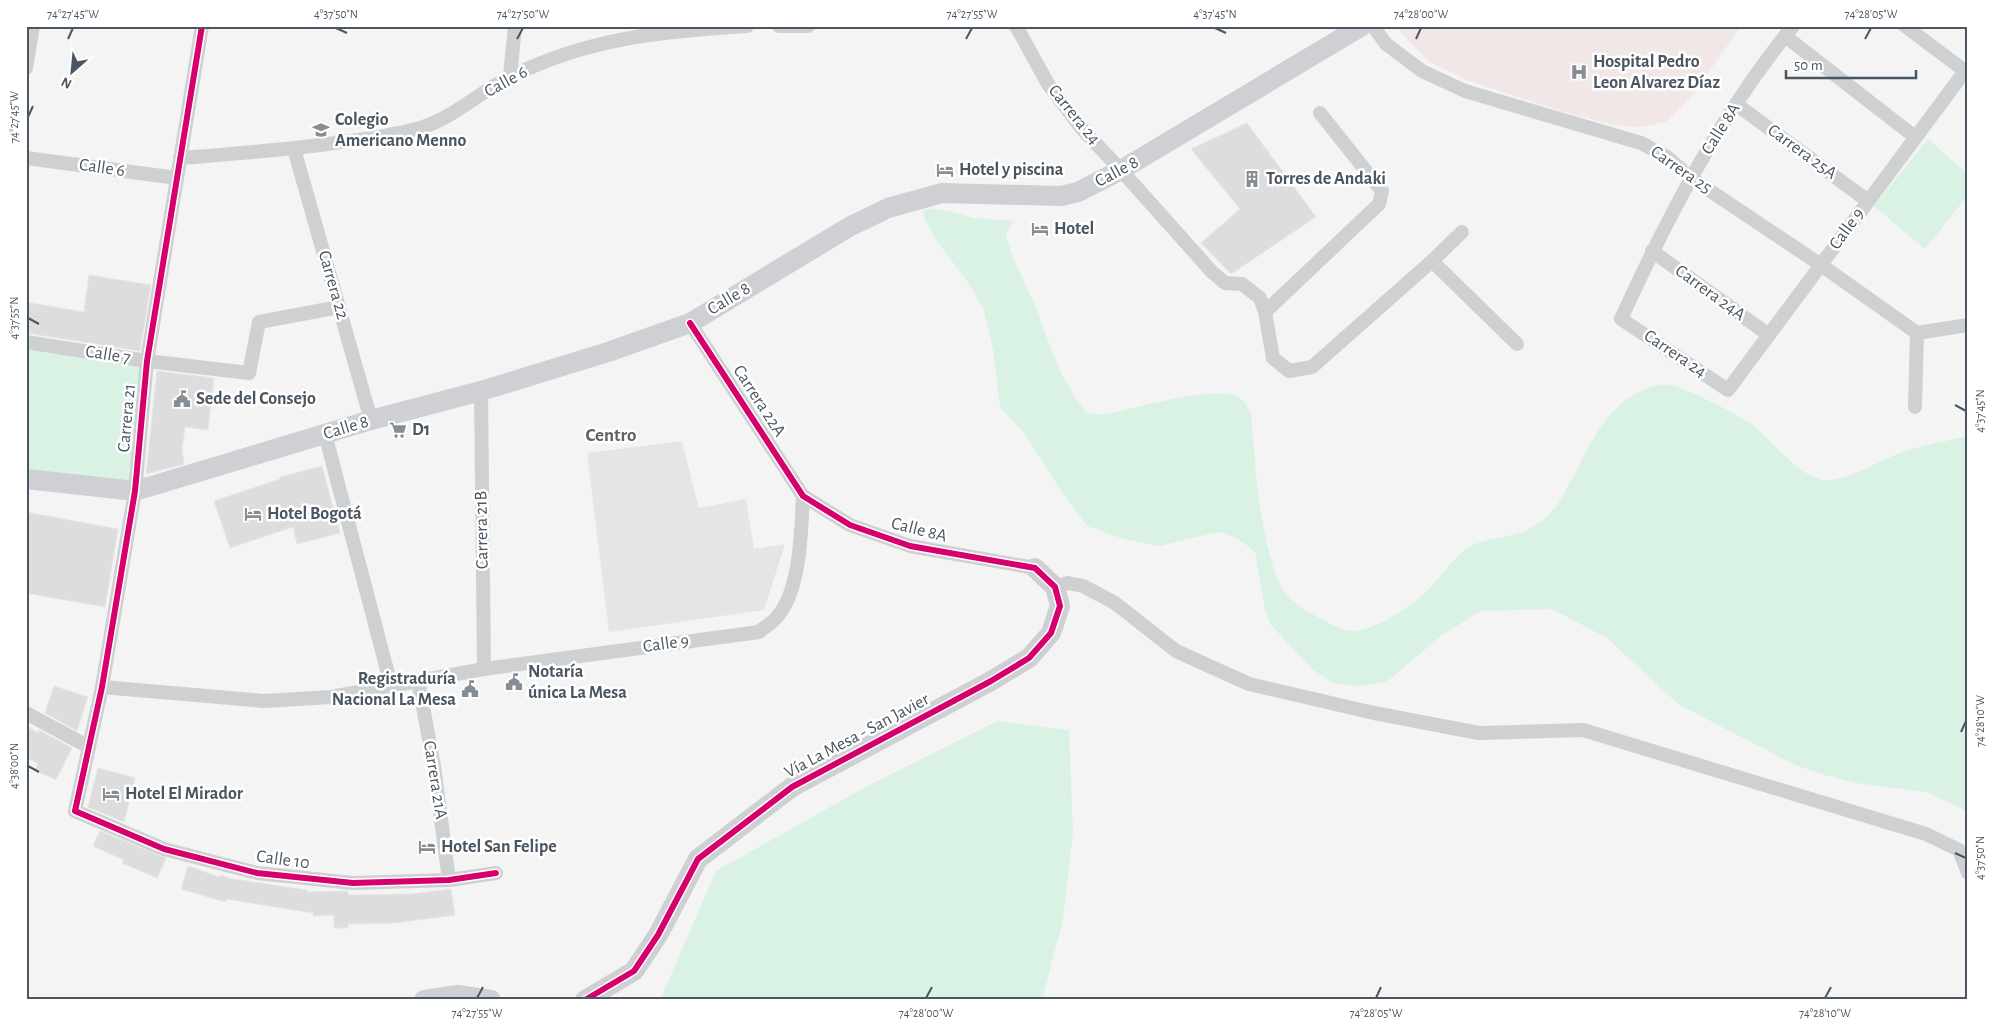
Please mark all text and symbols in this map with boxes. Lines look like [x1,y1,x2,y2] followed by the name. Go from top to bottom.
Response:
[47,8,99,20] text: 74°27'45"W
[314,8,358,20] text: 4°37'50"N
[497,8,549,20] text: 74°27'50"W
[946,8,998,20] text: 74°27'55"W
[1193,8,1237,20] text: 4°37'45"N
[1394,8,1448,20] text: 74°28'00"W
[1844,8,1898,20] text: 74°28'05"W
[48,48,98,98] north arrow
[1786,48,1916,80] scale bar
[1593,53,1720,92] place label: Hospital Pedro Leon Alvarez Díaz
[1794,58,1823,73] text: 50 m
[1569,62,1589,82] hospital icon: Hospital Pedro Leon Alvarez Díaz
[481,63,531,101] street label: Calle 6
[59,74,74,91] text: N
[1045,82,1104,149] street label: Carrera 24
[8,91,20,143] text: 74°27'45"W
[1698,100,1744,158] street label: Calle 8A
[335,111,467,150] place label: Colegio Americano Menno
[311,120,331,140] school or university icon: Colegio Americano Menno
[1764,121,1840,183] street label: Carrera 25A
[1647,143,1715,197] street label: Carrera 25
[1092,153,1142,191] street label: Calle 8
[78,156,126,180] street label: Calle 6
[935,160,955,180] hotel icon: Hotel y piscina
[959,161,1064,179] place label: Hotel y piscina
[1242,169,1262,189] building icon: Torres de Andaki
[1266,170,1386,188] place label: Torres de Andaki
[1826,205,1868,253] street label: Calle 9
[1030,219,1050,239] hotel icon: Hotel
[1054,220,1094,238] place label: Hotel
[315,249,351,321] street label: Carrera 22
[1672,262,1749,325] street label: Carrera 24A
[704,279,754,319] street label: Calle 8
[8,297,20,339] text: 4°37'55"N
[1640,327,1710,382] street label: Carrera 24
[84,343,132,367] street label: Calle 7
[729,362,789,440] street label: Carrera 22A
[115,383,139,453] street label: Carrera 21
[172,389,192,409] public building icon: Sede del Consejo
[1974,389,1986,433] text: 4°37'45"N
[196,390,316,408] place label: Sede del Consejo
[321,413,371,443] street label: Calle 8
[388,420,408,440] supermarket icon: D1
[412,421,430,439] place label: D1
[586,426,636,445] district label: Centro
[472,491,492,569] street label: Carrera 21B
[243,504,263,524] hotel icon: Hotel Bogotá
[267,505,362,523] place label: Hotel Bogotá
[889,514,949,546] street label: Calle 8A
[642,632,690,656] street label: Calle 9
[528,663,627,702] place label: Notaría única La Mesa
[332,670,456,709] place label: Registraduría Nacional La Mesa
[504,672,524,692] public building icon: Notaría única La Mesa
[460,679,480,699] public building icon: Registraduría Nacional La Mesa
[782,690,932,782] street label: Vía La Mesa - San Javier
[1974,695,1986,747] text: 74°28'10"W
[420,740,450,821] street label: Carrera 21A
[8,743,20,789] text: 4°38'00"N
[101,784,121,804] hotel icon: Hotel El Mirador
[125,785,244,803] place label: Hotel El Mirador
[1974,836,1986,880] text: 4°37'50"N
[417,837,437,857] hotel icon: Hotel San Felipe
[441,838,557,856] place label: Hotel San Felipe
[255,847,311,873] street label: Calle 10
[451,1007,503,1019] text: 74°27'55"W
[899,1007,953,1019] text: 74°28'00"W
[1349,1007,1403,1019] text: 74°28'05"W
[1799,1007,1851,1019] text: 74°28'10"W

